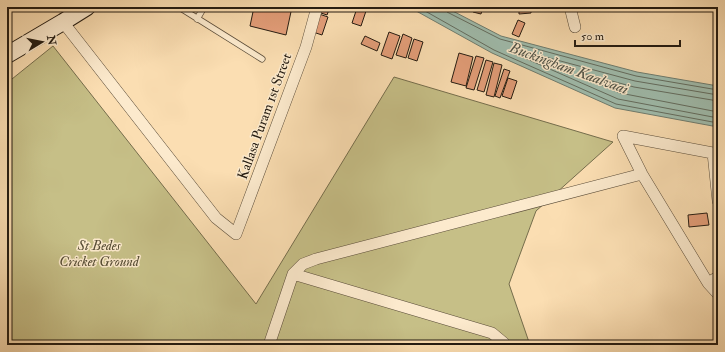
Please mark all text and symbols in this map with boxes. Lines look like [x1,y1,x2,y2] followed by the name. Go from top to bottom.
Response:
[22,22,62,62] north arrow
[575,22,680,48] scale bar
[581,29,605,44] text: 50 m
[44,33,59,47] text: N
[506,38,631,99] water label: Buckingham Kaalvaai
[234,50,295,182] street label: Kallasa Puram 1st Street
[59,237,140,270] park label: St Bedes Cricket Ground

